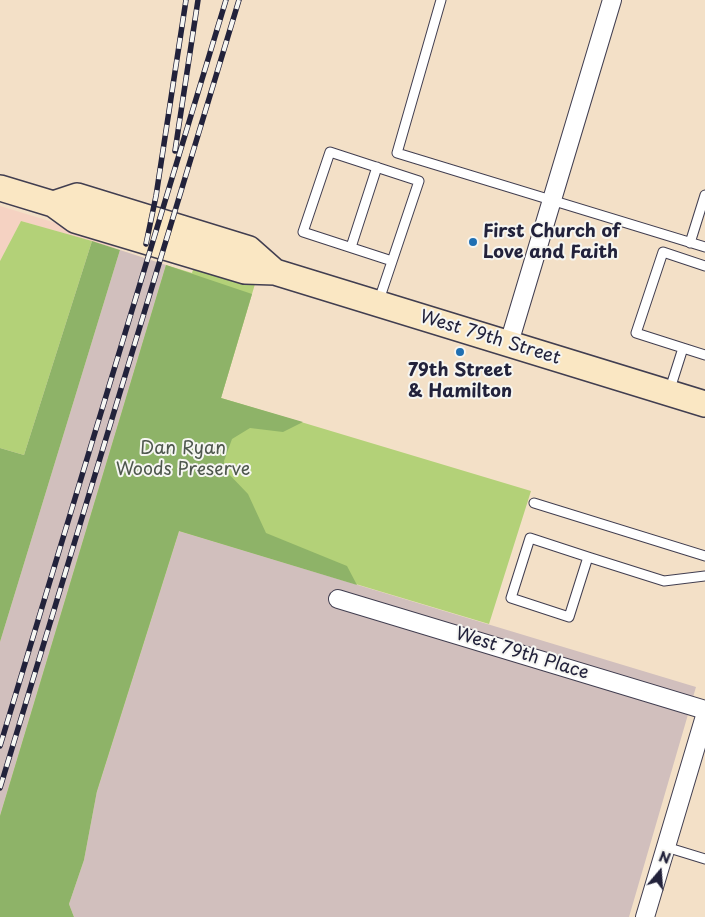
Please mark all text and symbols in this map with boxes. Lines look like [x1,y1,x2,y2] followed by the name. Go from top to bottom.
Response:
[483,221,620,264] place label: First Church of Love and Faith
[467,236,479,248] marker: First Church of Love and Faith
[417,306,563,370] street label: West 79th Street
[454,346,466,358] marker: 79th Street & Hamilton
[408,360,512,402] place label: 79th Street & Hamilton
[116,438,250,480] park label: Dan Ryan Woods Preserve
[453,623,591,685] street label: West 79th Place
[656,846,673,869] text: N
[635,847,685,897] north arrow

